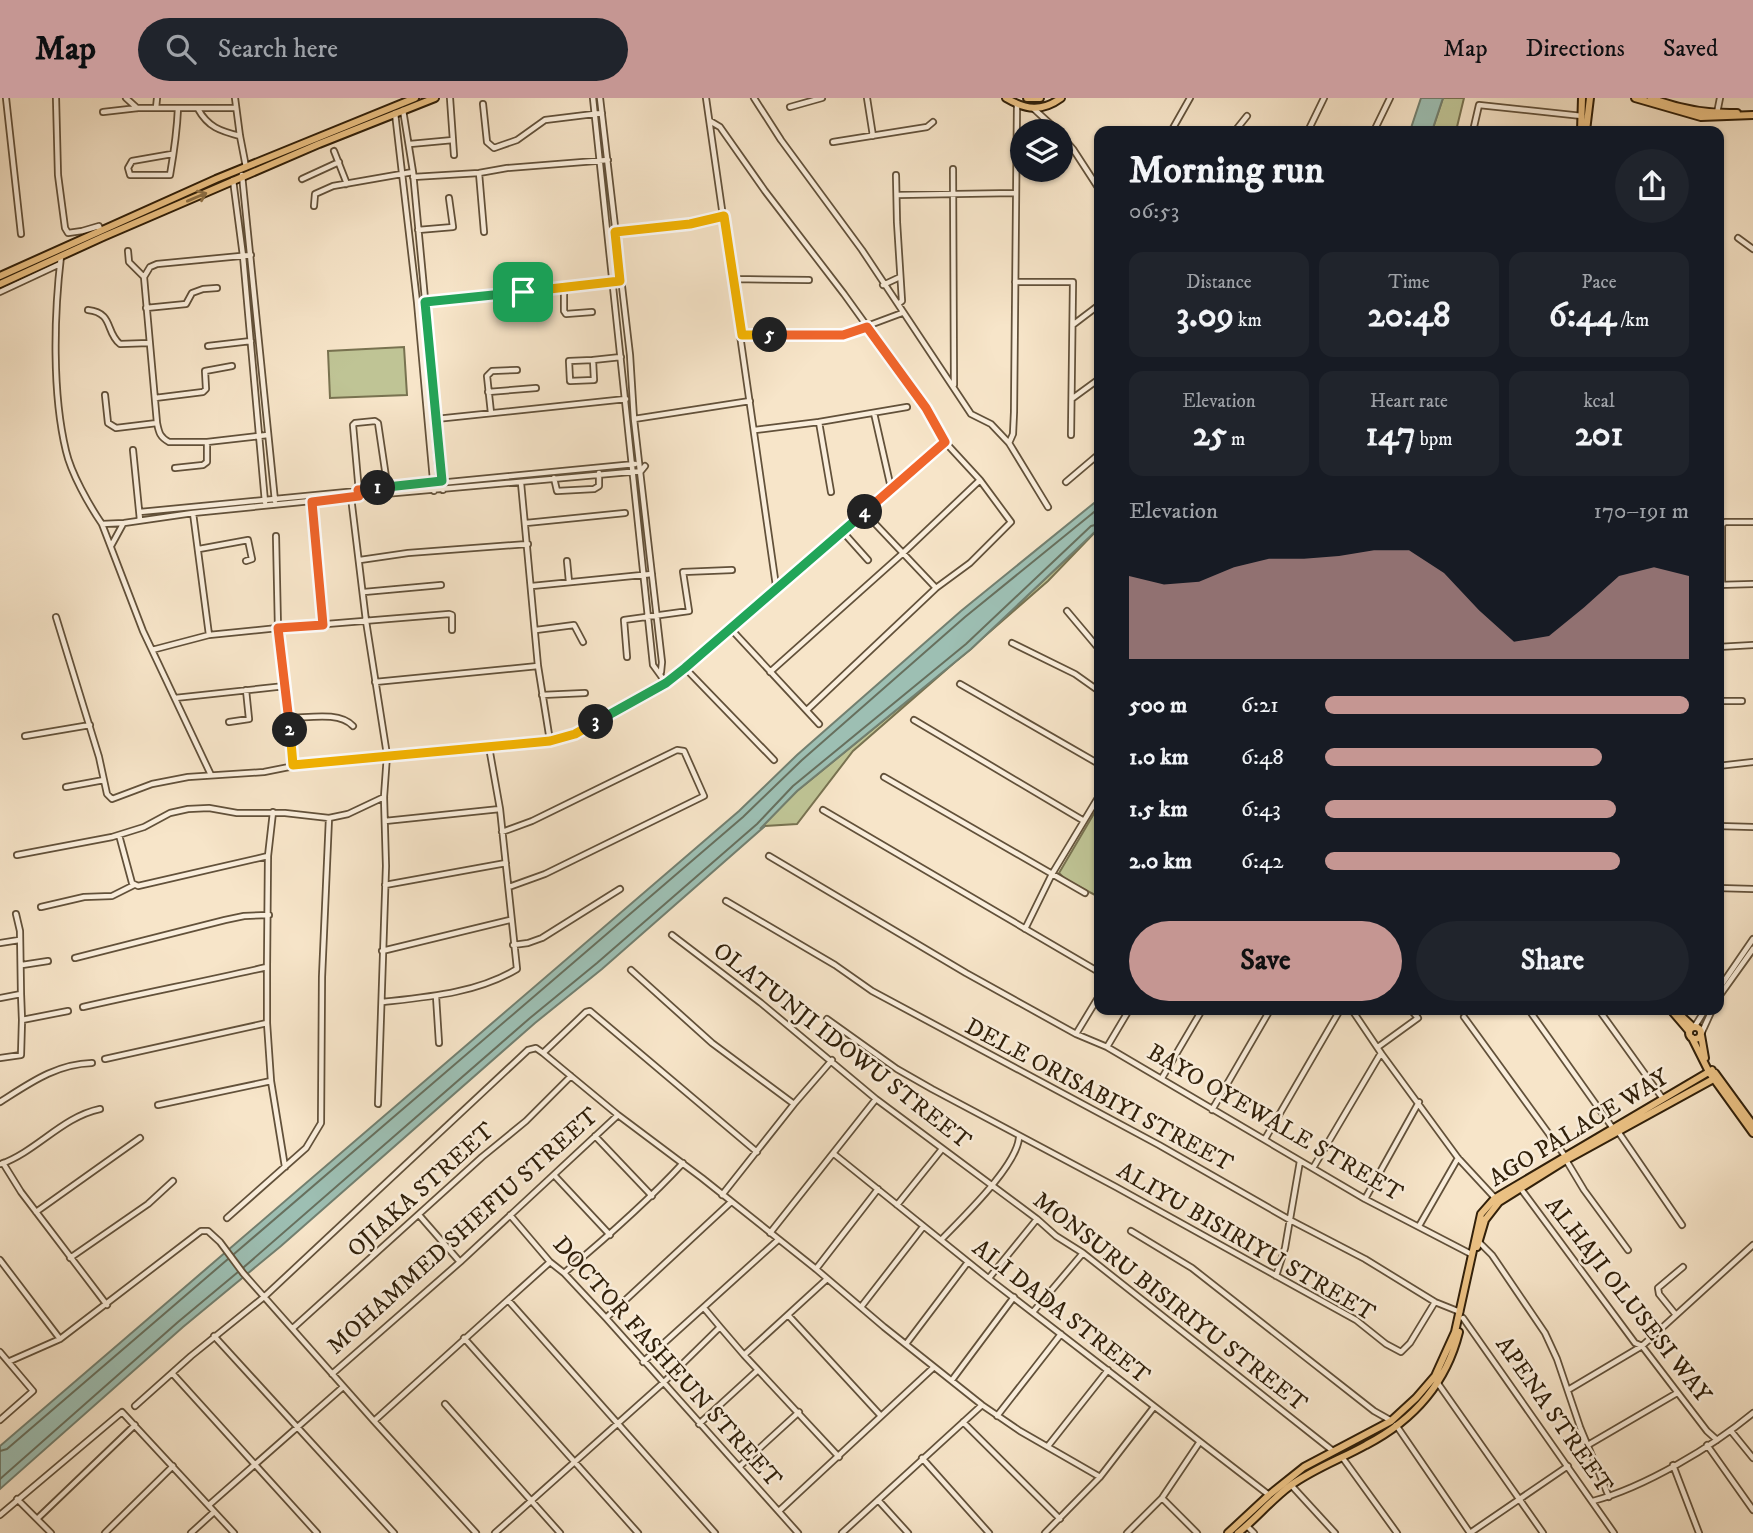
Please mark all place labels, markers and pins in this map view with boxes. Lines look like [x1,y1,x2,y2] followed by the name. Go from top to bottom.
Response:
[493,262,553,322] pin
[752,317,788,352] pin: 5
[360,470,396,506] pin: 1
[848,494,882,530] pin: 4
[578,704,614,740] pin: 3
[272,712,308,748] pin: 2

